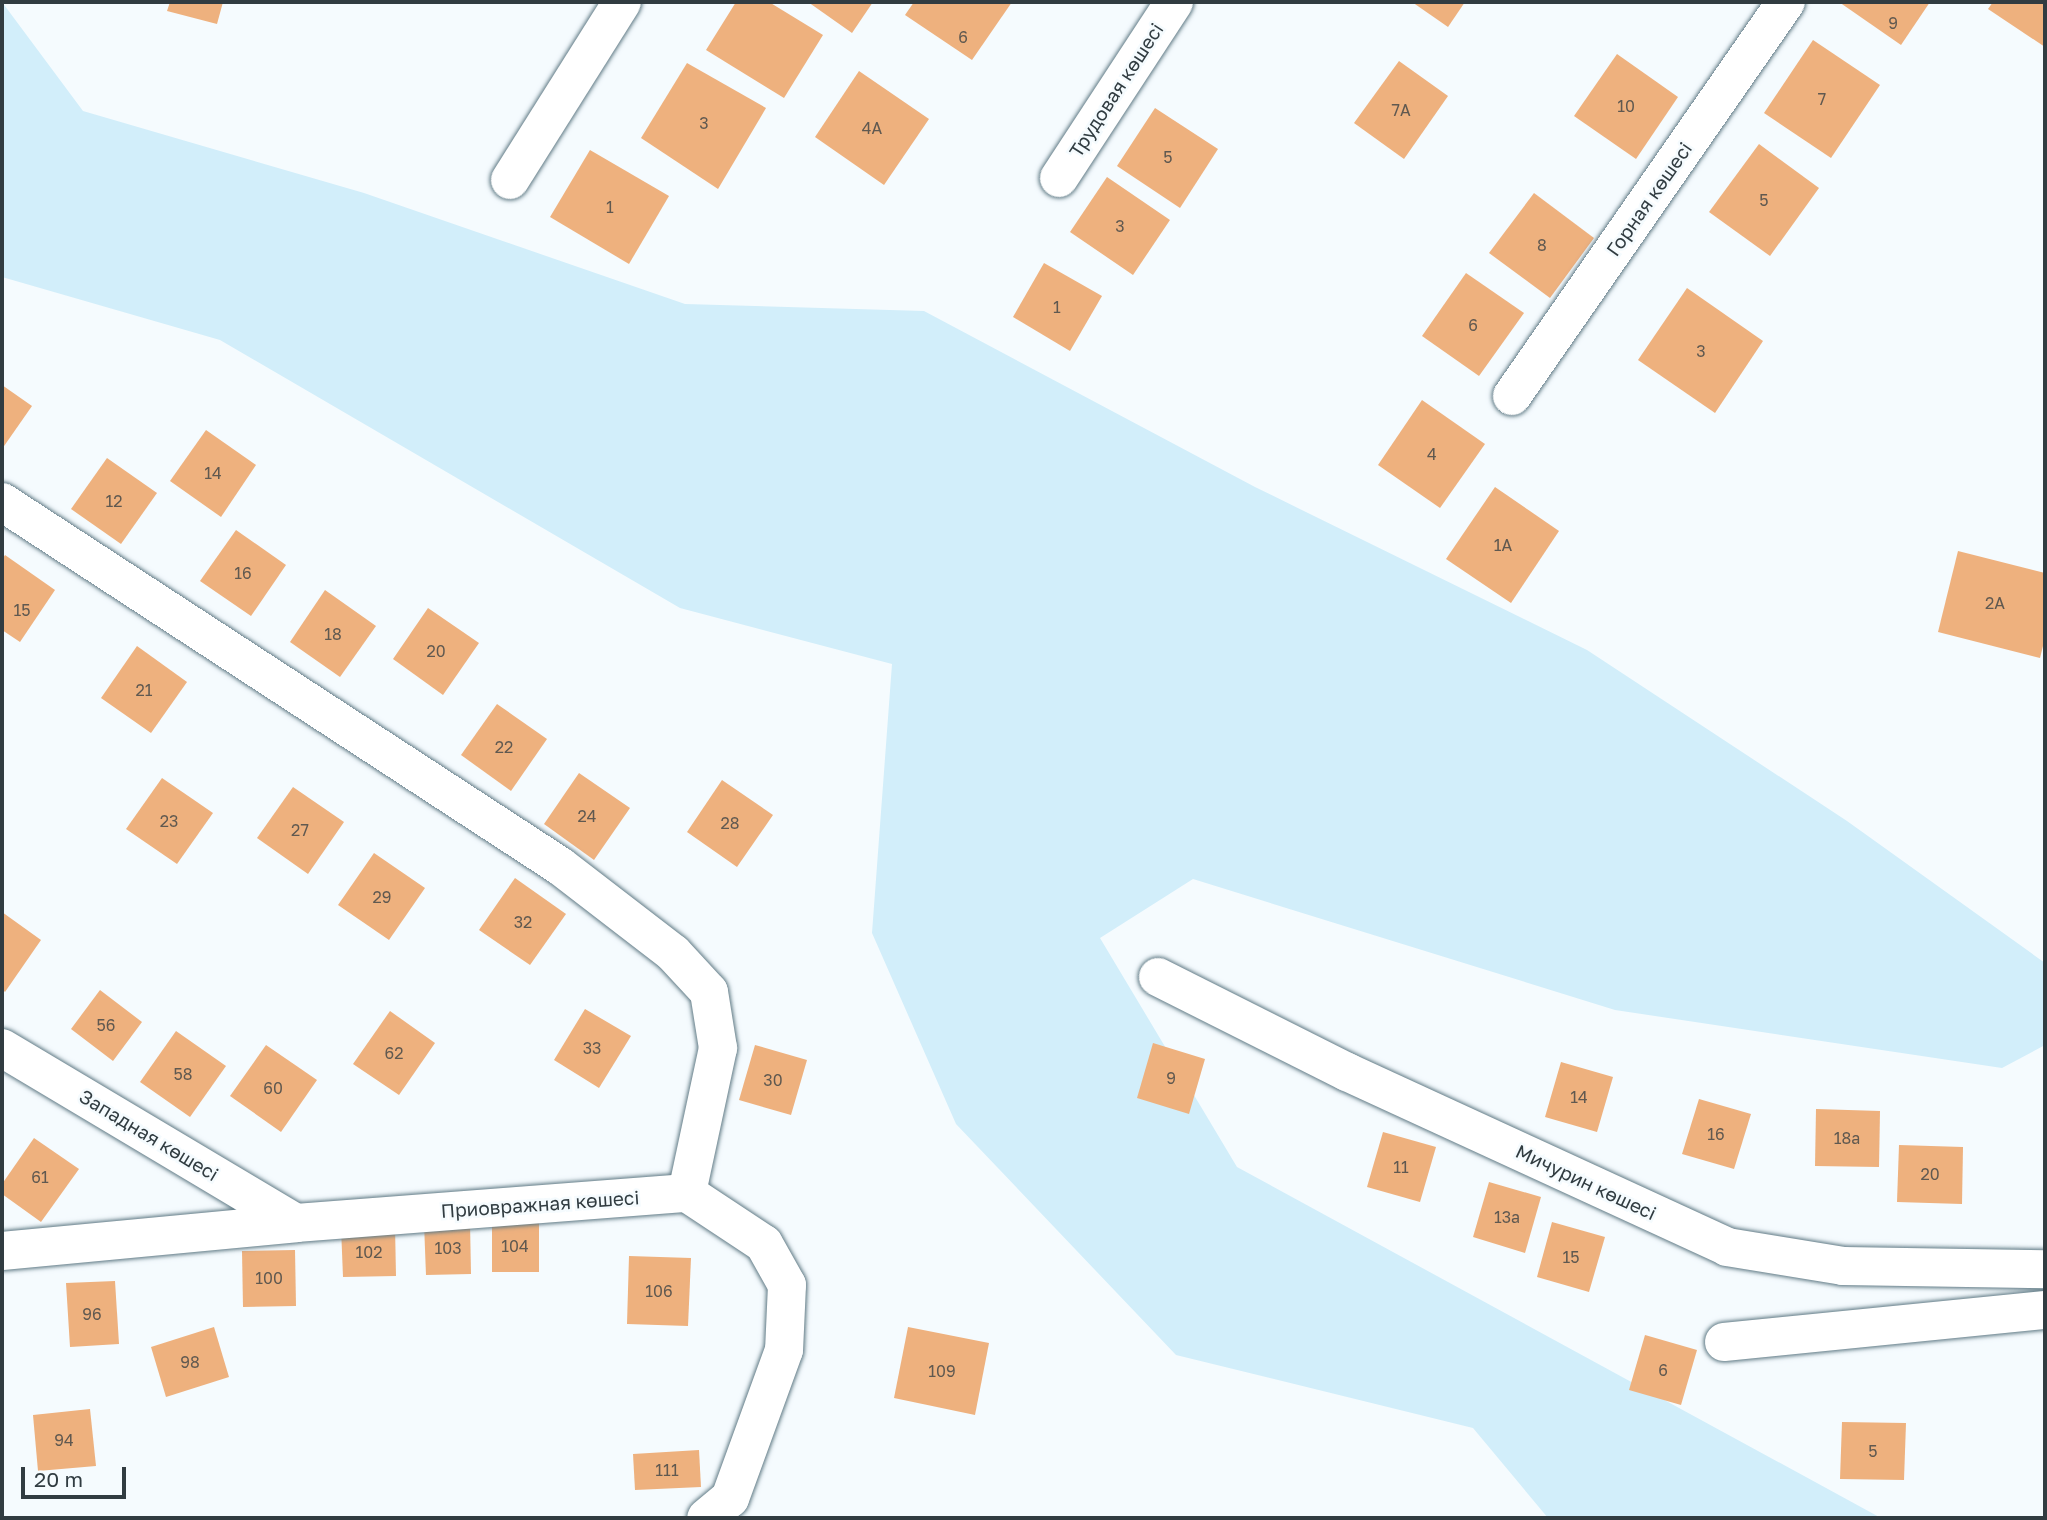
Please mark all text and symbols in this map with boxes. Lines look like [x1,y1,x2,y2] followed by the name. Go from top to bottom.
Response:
[1888,13,1898,33] house number: 9
[1064,19,1168,161] street label: Трудовая көшесі
[958,27,968,47] house number: 6
[1818,89,1826,109] house number: 7
[1617,96,1635,116] house number: 10
[1391,100,1411,120] house number: 7А
[699,113,709,133] house number: 3
[862,118,882,138] house number: 4А
[1601,138,1697,260] street label: Горная көшесі
[1163,147,1173,167] house number: 5
[1759,190,1769,210] house number: 5
[606,197,614,217] house number: 1
[1115,216,1125,236] house number: 3
[1537,235,1547,255] house number: 8
[1053,297,1061,317] house number: 1
[1468,315,1478,335] house number: 6
[1696,341,1706,361] house number: 3
[1427,444,1437,464] house number: 4
[204,463,222,483] house number: 14
[105,491,123,511] house number: 12
[1494,535,1512,555] house number: 1А
[234,563,252,583] house number: 16
[1985,593,2005,613] house number: 2А
[13,600,31,620] house number: 15
[324,624,342,644] house number: 18
[426,641,446,661] house number: 20
[135,680,153,700] house number: 21
[495,737,513,757] house number: 22
[577,806,597,826] house number: 24
[160,811,178,831] house number: 23
[720,813,740,833] house number: 28
[291,820,309,840] house number: 27
[373,887,391,907] house number: 29
[514,912,532,932] house number: 32
[97,1015,115,1035] house number: 56
[583,1038,601,1058] house number: 33
[385,1043,403,1063] house number: 62
[173,1064,193,1084] house number: 58
[1166,1068,1176,1088] house number: 9
[763,1070,783,1090] house number: 30
[263,1078,283,1098] house number: 60
[75,1084,223,1186] street label: Западная көшесі
[1570,1087,1588,1107] house number: 14
[1707,1124,1725,1144] house number: 16
[1834,1128,1860,1148] house number: 18а
[1512,1139,1660,1225] street label: Мичурин көшесі
[1393,1157,1409,1177] house number: 11
[1920,1164,1940,1184] house number: 20
[31,1167,49,1187] house number: 61
[440,1186,640,1222] street label: Приовражная көшесі
[1494,1207,1520,1227] house number: 13а
[501,1236,529,1256] house number: 104
[434,1238,462,1258] house number: 103
[356,1242,382,1262] house number: 102
[1562,1247,1580,1267] house number: 15
[255,1268,283,1288] house number: 100
[645,1281,673,1301] house number: 106
[82,1304,102,1324] house number: 96
[180,1352,200,1372] house number: 98
[1658,1360,1668,1380] house number: 6
[928,1361,956,1381] house number: 109
[54,1430,74,1450] house number: 94
[1868,1441,1878,1461] house number: 5
[24,1454,130,1498] scale bar
[655,1460,679,1480] house number: 111
[34,1466,83,1492] text: 20 m

